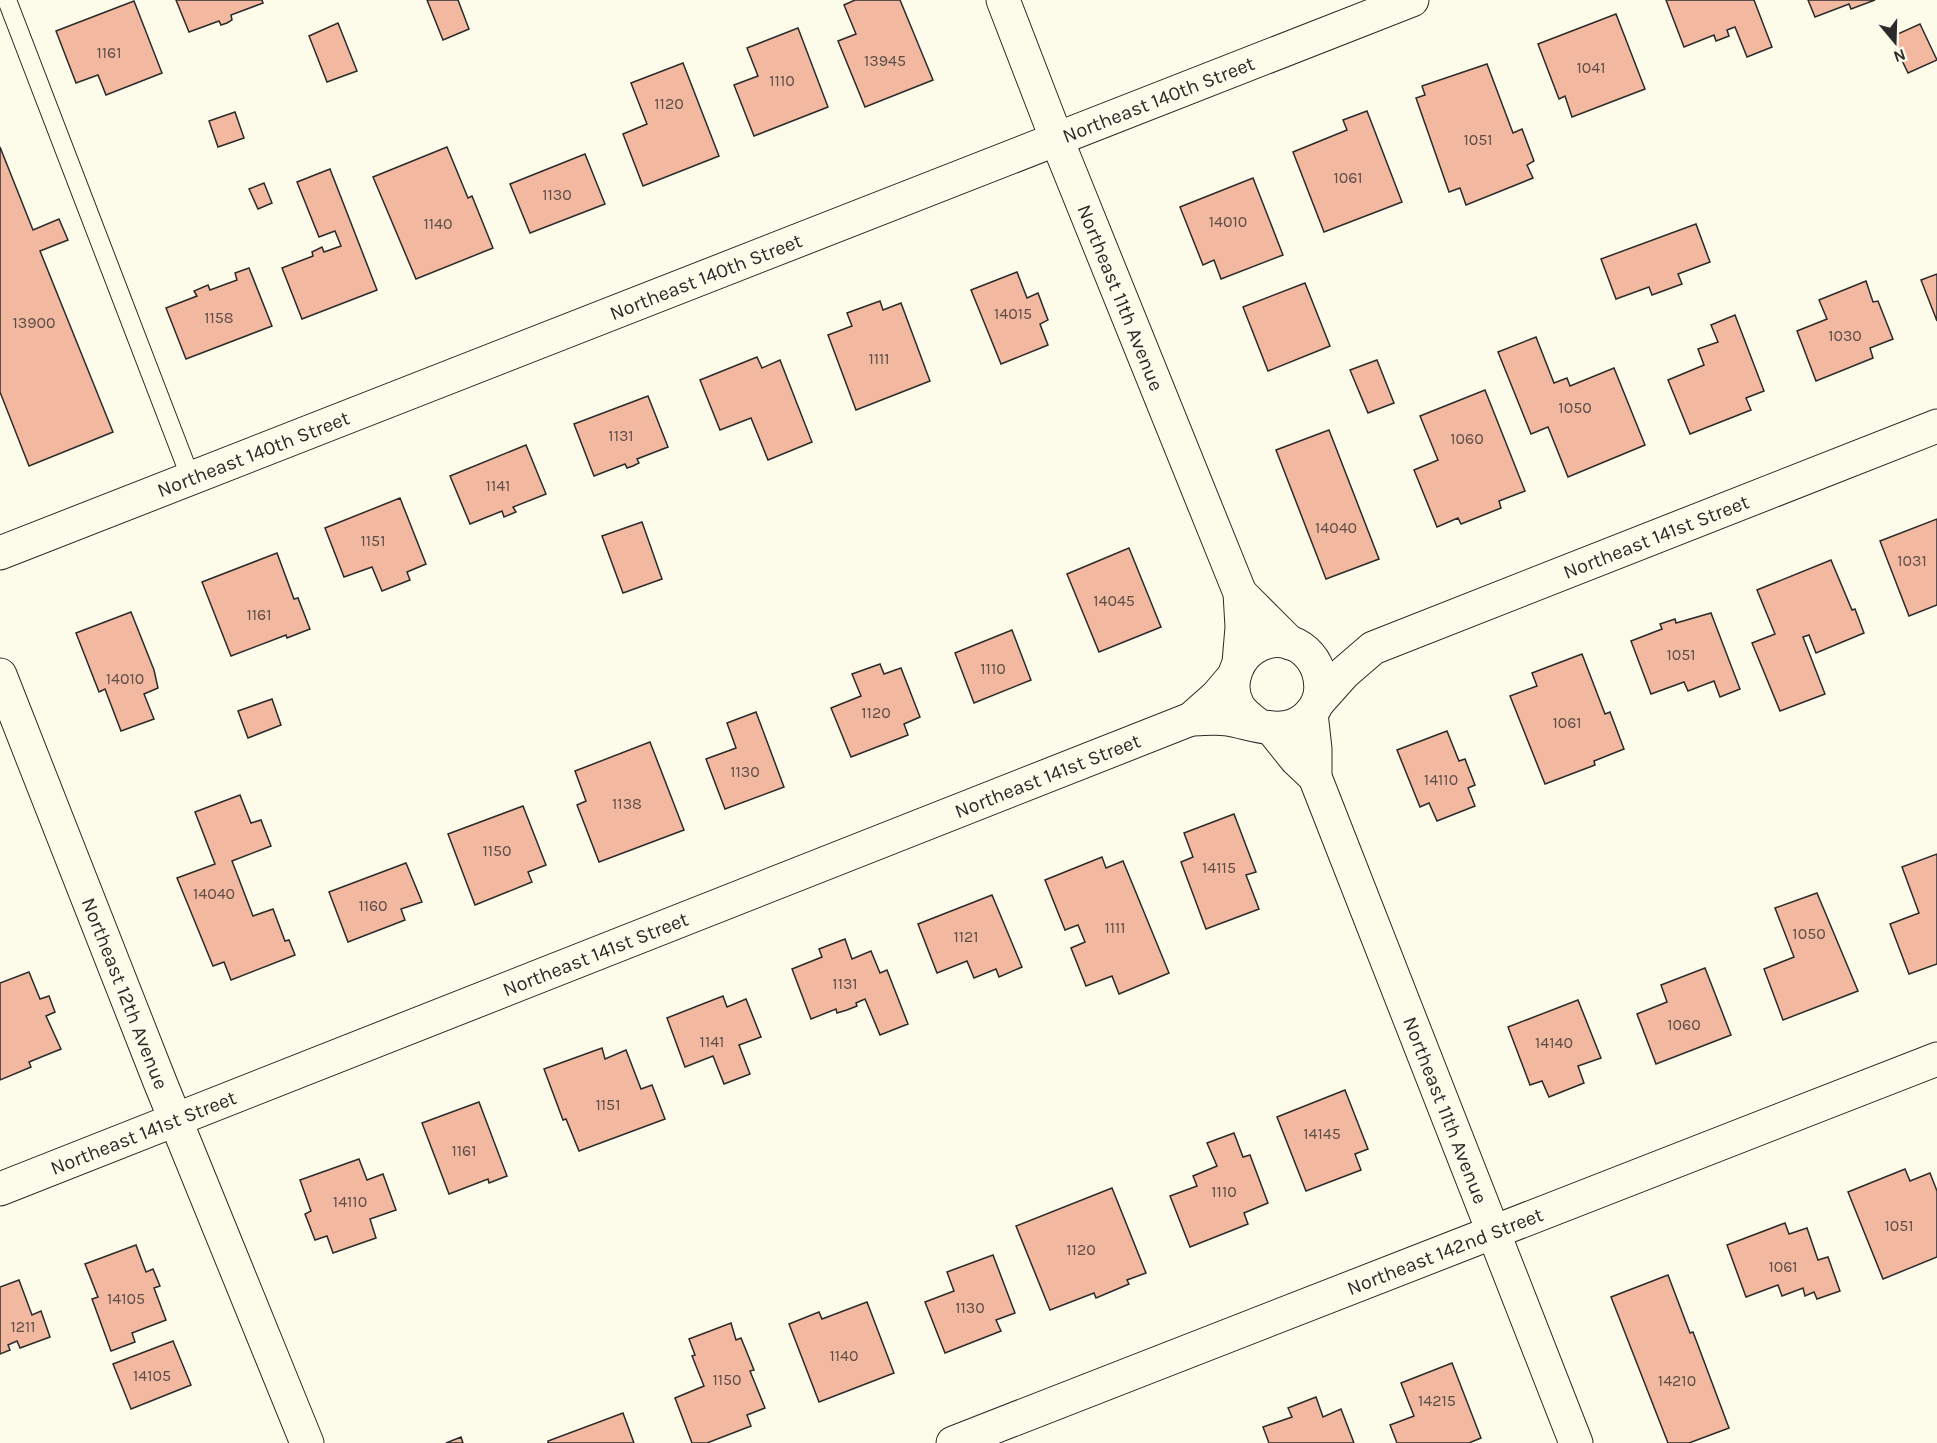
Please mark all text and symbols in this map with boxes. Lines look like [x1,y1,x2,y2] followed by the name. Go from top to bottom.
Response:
[1865,12,1925,72] north arrow
[96,43,122,62] house number: 1161
[1891,45,1908,67] text: N
[864,51,906,70] house number: 13945
[1059,51,1258,147] street label: Northeast 140th Street
[1576,58,1606,77] house number: 1041
[769,71,795,90] house number: 1110
[654,94,684,113] house number: 1120
[1463,130,1493,149] house number: 1051
[1333,168,1363,187] house number: 1061
[542,185,572,204] house number: 1130
[1073,201,1169,394] street label: Northeast 11th Avenue
[1209,212,1247,231] house number: 14010
[423,214,453,233] house number: 1140
[606,228,806,325] street label: Northeast 140th Street
[994,304,1032,323] house number: 14015
[204,308,234,327] house number: 1158
[12,313,56,332] house number: 13900
[1828,326,1862,345] house number: 1030
[868,349,890,368] house number: 1111
[1558,398,1592,417] house number: 1050
[154,406,353,502] street label: Northeast 140th Street
[608,426,634,445] house number: 1131
[1450,429,1484,448] house number: 1060
[486,476,510,495] house number: 1141
[1560,490,1753,584] street label: Northeast 141st Street
[1315,518,1357,537] house number: 14040
[361,531,385,550] house number: 1151
[1897,551,1927,570] house number: 1031
[1093,591,1135,610] house number: 14045
[246,605,272,624] house number: 1161
[1666,645,1696,664] house number: 1051
[980,659,1006,678] house number: 1110
[106,669,144,688] house number: 14010
[861,703,891,722] house number: 1120
[1552,713,1582,732] house number: 1061
[951,729,1144,823] street label: Northeast 141st Street
[730,762,760,781] house number: 1130
[1424,770,1458,789] house number: 14110
[612,794,642,813] house number: 1138
[482,841,512,860] house number: 1150
[1202,858,1236,877] house number: 14115
[193,884,235,903] house number: 14040
[77,894,173,1093] street label: Northeast 12th Avenue
[358,896,388,915] house number: 1160
[499,907,692,1001] street label: Northeast 141st Street
[1104,918,1126,937] house number: 1111
[1792,924,1826,943] house number: 1050
[953,927,979,946] house number: 1121
[832,974,858,993] house number: 1131
[1399,1013,1493,1207] street label: Northeast 11th Avenue
[1667,1015,1701,1034] house number: 1060
[700,1032,724,1051] house number: 1141
[1535,1033,1573,1052] house number: 14140
[47,1085,240,1179] street label: Northeast 141st Street
[596,1095,620,1114] house number: 1151
[1303,1124,1341,1143] house number: 14145
[451,1141,477,1160] house number: 1161
[1211,1182,1237,1201] house number: 1110
[333,1192,367,1211] house number: 14110
[1344,1202,1547,1300] street label: Northeast 142nd Street
[1884,1216,1914,1235] house number: 1051
[1066,1240,1096,1259] house number: 1120
[1768,1257,1798,1276] house number: 1061
[107,1289,145,1308] house number: 14105
[955,1298,985,1317] house number: 1130
[10,1317,36,1336] house number: 1211
[829,1346,859,1365] house number: 1140
[133,1366,171,1385] house number: 14105
[712,1370,742,1389] house number: 1150
[1658,1371,1696,1390] house number: 14210
[1418,1391,1456,1410] house number: 14215

